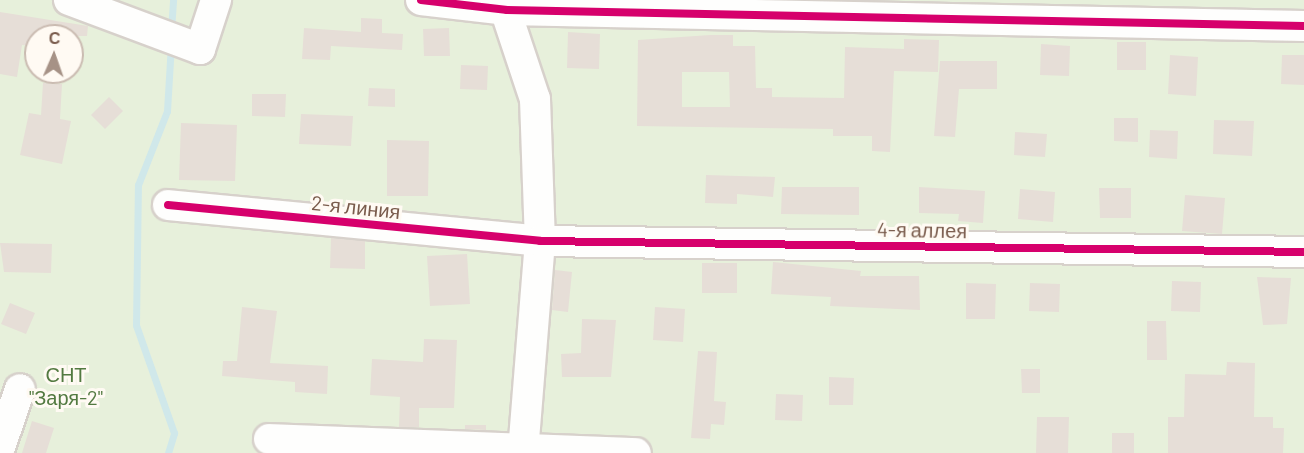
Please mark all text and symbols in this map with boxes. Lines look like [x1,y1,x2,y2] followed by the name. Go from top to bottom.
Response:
[24,24,84,84] north arrow
[48,28,61,47] text: С
[310,190,402,224] street label: 2-я линия
[877,217,967,243] street label: 4-я аллея
[29,363,103,410] park label: СНТ "Заря-2"

